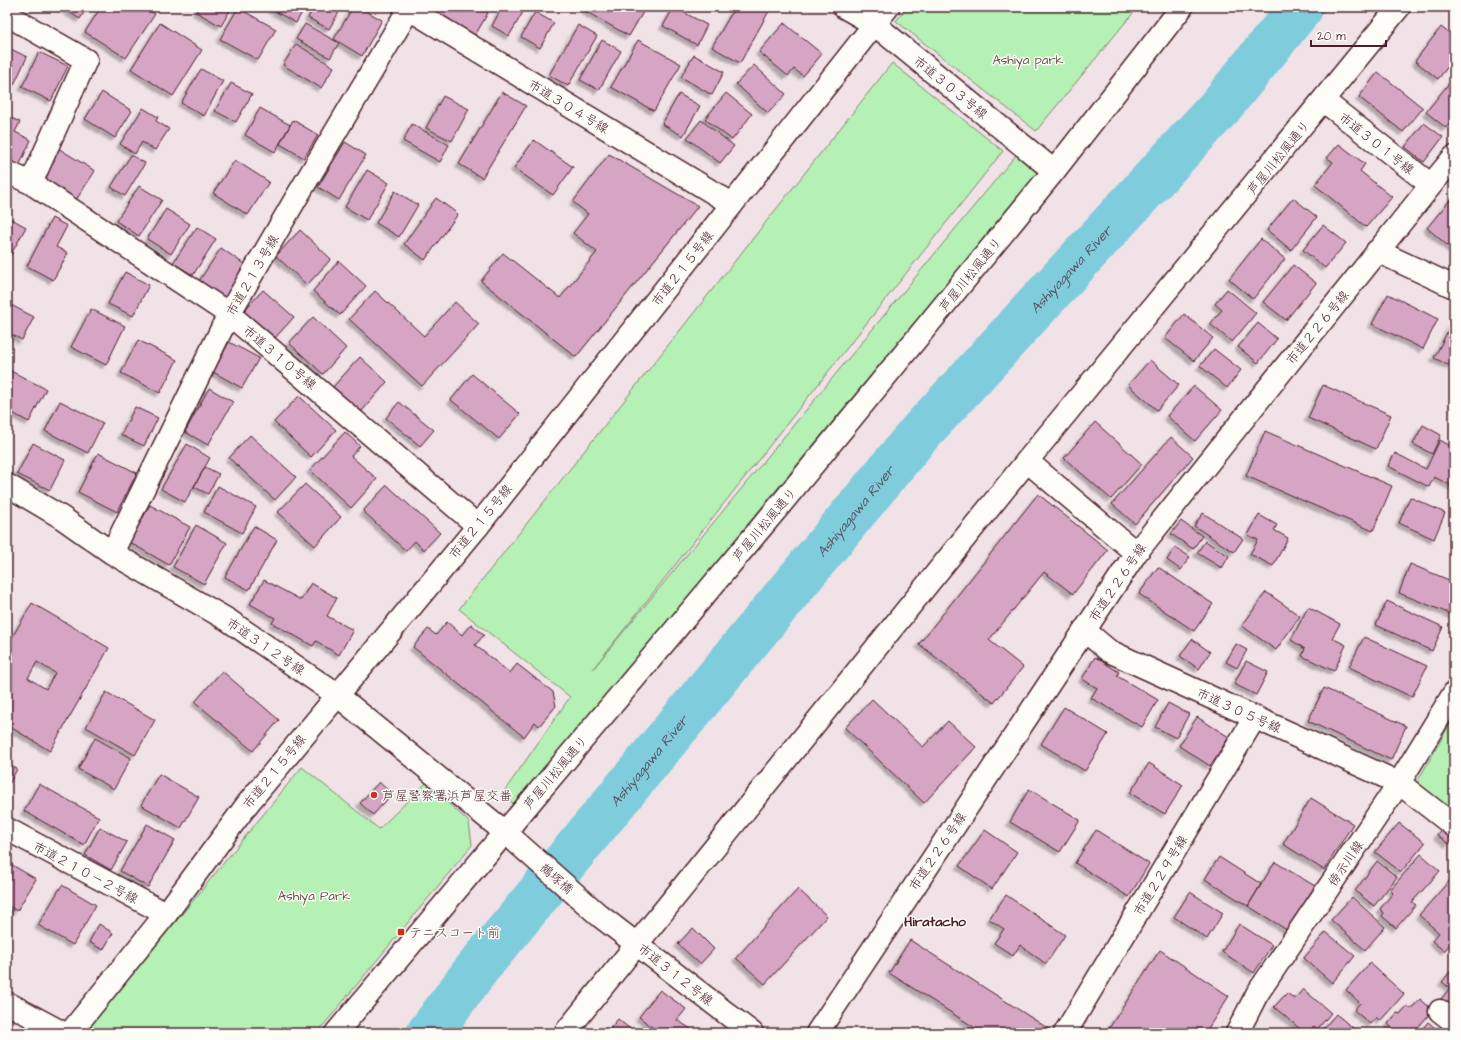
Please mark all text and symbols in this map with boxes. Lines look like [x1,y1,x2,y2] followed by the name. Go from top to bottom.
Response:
[1311,22,1386,48] scale bar
[1317,28,1346,45] text: 20 m
[992,51,1064,70] park label: Ashiya park
[909,52,992,124] street label: 市道３０３号線
[525,76,613,139] street label: 市道３０４号線
[1335,109,1419,180] street label: 市道３０１号線
[1243,117,1314,199] street label: 芦屋川松風通り
[1026,221,1118,318] water label: Ashiyagawa River
[648,226,719,310] street label: 市道２１５号線
[222,231,284,319] street label: 市道２１３号線
[935,234,1006,316] street label: 芦屋川松風通り
[1282,286,1354,369] street label: 市道２２６号線
[239,322,321,395] street label: 市道３１０号線
[812,461,901,562] water label: Ashiyagawa River
[445,480,517,563] street label: 市道２１５号線
[729,484,801,565] street label: 芦屋川松風通り
[1085,539,1151,625] street label: 市道２２６号線
[223,614,309,680] street label: 市道３１２号線
[1193,684,1285,738] street label: 市道３０５号線
[606,711,694,811] water label: Ashiyagawa River
[239,730,311,813] street label: 市道２１５号線
[520,732,592,813] street label: 芦屋川松風通り
[382,787,512,805] place label: 芦屋警察署浜芦屋交番
[369,790,379,800] marker: 芦屋警察署浜芦屋交番
[905,808,971,894] street label: 市道２２６号線
[1130,831,1193,919] street label: 市道２２９号線
[1324,836,1368,890] street label: 傍示川線
[30,837,142,909] street label: 市道２１０－２号線
[536,859,577,898] street label: 鵺塚橋
[278,887,350,906] park label: Ashiya Park
[904,912,966,932] district label: Hiratacho
[409,924,500,942] place label: テニスコート前
[396,927,406,937] marker: テニスコート前
[634,940,718,1011] street label: 市道３１２号線

